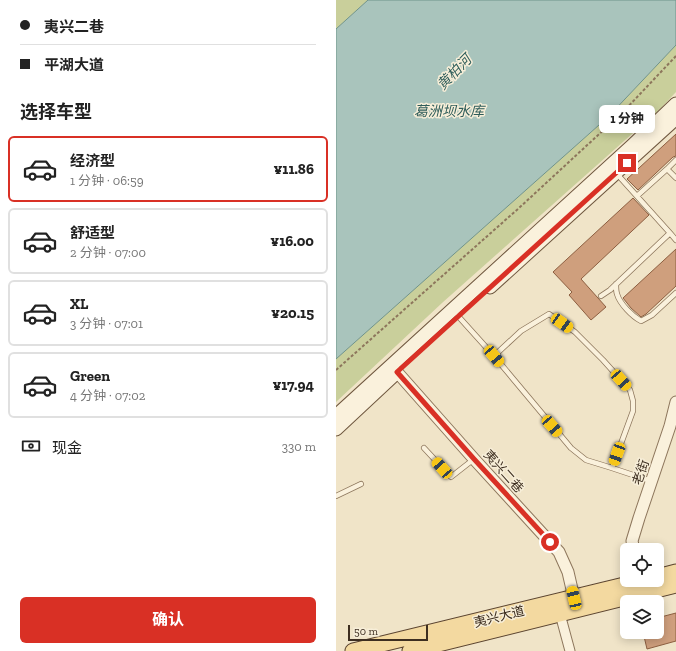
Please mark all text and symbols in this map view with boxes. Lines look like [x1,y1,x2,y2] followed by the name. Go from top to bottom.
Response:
[44,18,104,36] text: 夷兴二巷
[434,49,477,93] water label: 黄柏河
[44,56,104,74] text: 平湖大道
[20,101,92,123] text: 选择车型
[414,103,486,120] water label: 葛洲坝水库
[599,105,655,133] callout: 1 分钟
[610,111,644,126] text: 1 分钟
[22,151,58,187] icon: car
[70,152,115,170] text: 经济型
[618,154,636,172] route end
[273,160,314,178] text: ¥11.86
[70,173,144,188] text: 1 分钟 · 06:59
[22,223,58,259] icon: car
[70,224,115,242] text: 舒适型
[270,232,314,250] text: ¥16.00
[70,245,146,260] text: 2 分钟 · 07:00
[22,295,58,331] icon: car
[70,295,88,313] text: XL
[271,304,314,322] text: ¥20.15
[549,311,575,335] car
[70,316,143,331] text: 3 分钟 · 07:01
[482,343,506,369] car
[22,367,58,403] icon: car
[70,367,110,385] text: Green
[609,367,633,393] car
[272,376,314,394] text: ¥17.94
[70,388,145,403] text: 4 分钟 · 07:02
[540,413,564,439] car
[20,435,42,457] icon: cash
[52,439,82,457] text: 现金
[282,439,316,454] text: 330 m
[607,441,627,467] car
[481,447,527,496] street label: 夷兴二巷
[430,455,454,481] car
[629,457,652,487] street label: 老街
[541,533,559,551] route start
[620,543,664,639] map controls
[620,543,664,587] button: locate
[565,585,583,611] car
[620,595,664,639] button: layers
[20,597,316,643] button: 确认
[472,603,526,630] street label: 夷兴大道
[348,623,428,642] scale bar
[354,625,378,638] text: 50 m

